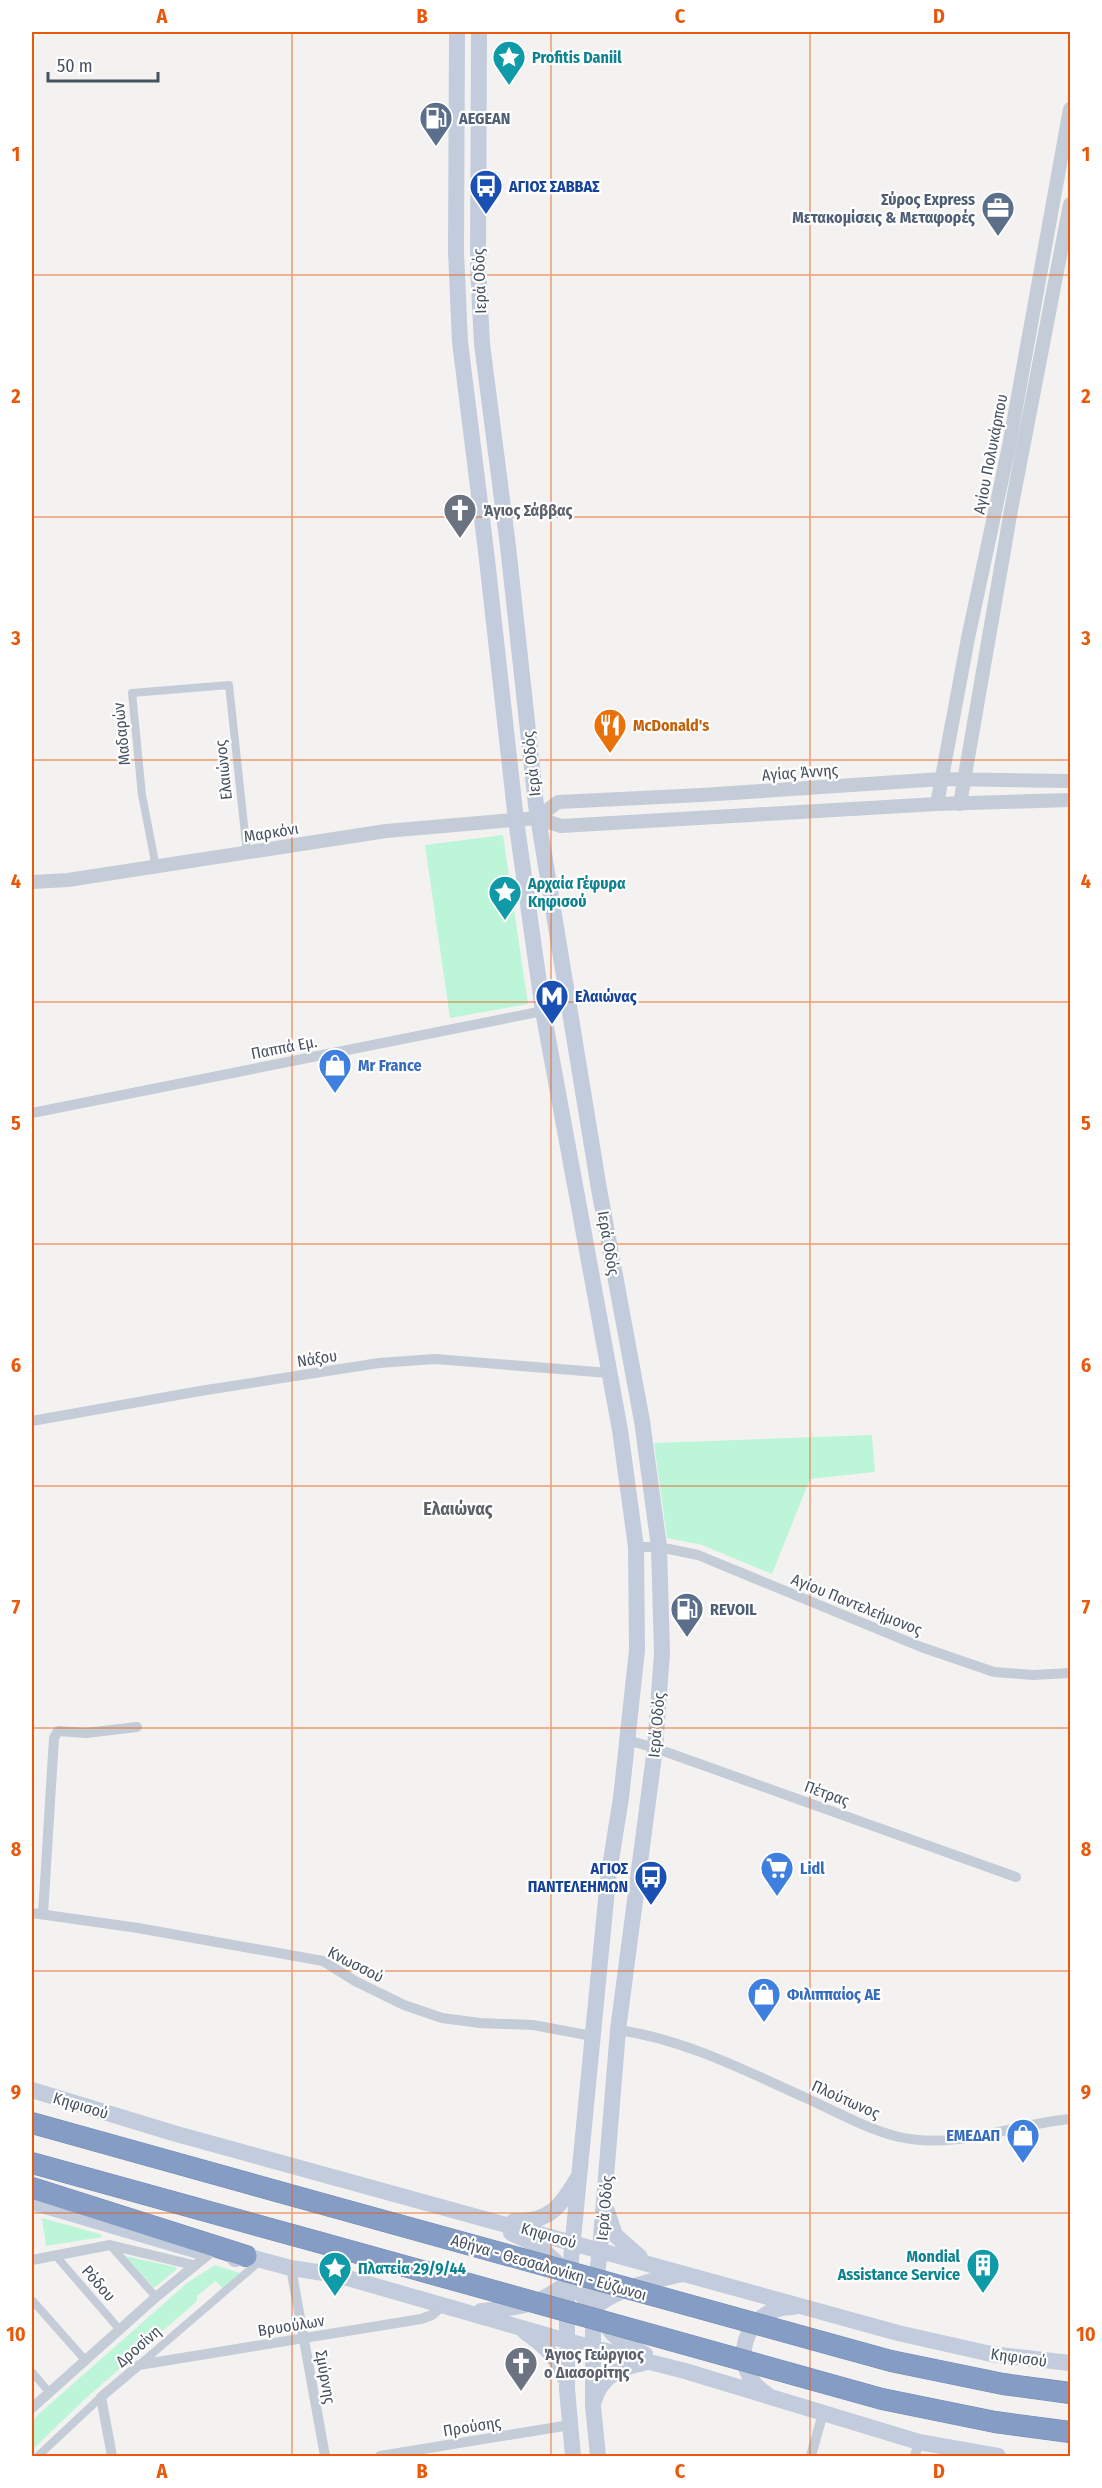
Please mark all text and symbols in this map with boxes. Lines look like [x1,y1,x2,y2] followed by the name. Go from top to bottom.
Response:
[156,4,169,28] text: A
[416,4,428,28] text: B
[675,4,686,28] text: C
[933,4,945,28] text: D
[491,39,527,86] place icon: Profitis Daniil
[48,45,158,83] scale bar
[532,48,622,67] place label: Profitis Daniil
[57,55,93,77] text: 50 m
[418,100,454,147] fuel station icon: AEGEAN
[458,109,510,128] place label: AEGEAN
[12,142,20,166] text: 1
[1082,142,1090,166] text: 1
[468,168,504,215] bus stop icon: ΑΓΙΟΣ ΣΑΒΒΑΣ
[508,177,599,196] place label: ΑΓΙΟΣ ΣΑΒΒΑΣ
[792,190,975,227] place label: Σύρος Express Μετακομίσεις & Μεταφορές
[980,190,1016,237] office icon: Σύρος Express Μετακομίσεις & Μεταφορές
[469,248,490,314] street label: Ιερά Οδός
[10,384,21,408] text: 2
[1080,384,1091,408] text: 2
[970,392,1011,516] street label: Αγίου Πολυκάρπου
[442,492,478,539] church icon: Άγιος Σάββας
[483,501,573,520] place label: Άγιος Σάββας
[10,626,21,650] text: 3
[1080,626,1091,650] text: 3
[109,702,134,766] street label: Μαδαρών
[592,707,628,754] restaurant icon: McDonald's
[633,716,709,735] place label: McDonald's
[519,730,544,797] street label: Ιερά Οδός
[211,739,236,801] street label: Ελαιώνος
[761,760,839,785] street label: Αγίας Άννης
[242,819,300,846] street label: Μαρκόνι
[11,869,21,893] text: 4
[1081,869,1091,893] text: 4
[487,874,523,921] place icon: Αρχαία Γέφυρα Κηφισού
[527,874,626,911] place label: Αρχαία Γέφυρα Κηφισού
[534,978,570,1025] metro station icon: Ελαιώνας
[575,987,637,1006] place label: Ελαιώνας
[249,1032,319,1063] street label: Παππά Εμ.
[317,1047,353,1094] shop icon: Mr France
[358,1056,422,1075] place label: Mr France
[11,1111,21,1135] text: 5
[1081,1111,1091,1135] text: 5
[593,1209,624,1277] street label: Ιερά Οδός
[296,1346,339,1371] street label: Νάξου
[11,1353,21,1377] text: 6
[1081,1353,1091,1377] text: 6
[423,1498,493,1520] district label: Ελαιώνας
[789,1570,925,1639] street label: Αγίου Παντελεήμονος
[669,1591,705,1638] fuel station icon: REVOIL
[12,1595,21,1619] text: 7
[1082,1595,1091,1619] text: 7
[710,1600,757,1619] place label: REVOIL
[644,1691,669,1758] street label: Ιερά Οδός
[802,1777,852,1810] street label: Πέτρας
[11,1837,22,1861] text: 8
[1081,1837,1092,1861] text: 8
[759,1850,795,1897] supermarket icon: Lidl
[528,1859,628,1896] place label: ΑΓΙΟΣ ΠΑΝΤΕΛΕΗΜΩΝ
[633,1859,669,1906] bus stop icon: ΑΓΙΟΣ ΠΑΝΤΕΛΕΗΜΩΝ
[800,1859,825,1878] place label: Lidl
[325,1942,387,1987] street label: Κνωσσού
[746,1976,782,2023] shop icon: Φιλιππαίος ΑΕ
[787,1985,881,2004] place label: Φιλιππαίος ΑΕ
[809,2076,883,2123] street label: Πλούτωνος
[11,2080,21,2104] text: 9
[1081,2080,1091,2104] text: 9
[51,2088,111,2123] street label: Κηφισού
[1005,2117,1041,2164] shop icon: ΕΜΕΔΑΠ
[946,2126,1000,2145] place label: ΕΜΕΔΑΠ
[592,2174,617,2241] street label: Ιερά Οδός
[519,2219,579,2252] street label: Κηφισού
[449,2230,649,2305] street label: Αθήνα - Θεσσαλονίκη - Εύζωνοι
[837,2247,961,2284] place label: Mondial Assistance Service
[965,2247,1001,2294] building icon: Mondial Assistance Service
[317,2250,353,2297] place icon: Πλατεία 29/9/44
[358,2259,466,2278] place label: Πλατεία 29/9/44
[78,2262,119,2305] street label: Ρόδου
[256,2311,326,2340] street label: Βρυούλων
[6,2322,26,2346] text: 10
[112,2322,165,2371] street label: Δροσίνη
[1076,2322,1096,2346] text: 10
[990,2344,1048,2371] street label: Κηφισού
[503,2345,539,2392] church icon: Άγιος Γεώργιος ο Διασορίτης
[544,2345,644,2382] place label: Άγιος Γεώργιος ο Διασορίτης
[311,2349,340,2406] street label: Σμύρνης
[442,2413,503,2440] street label: Προύσης
[156,2459,169,2483] text: A
[416,2459,428,2483] text: B
[675,2459,686,2483] text: C
[933,2459,945,2483] text: D

